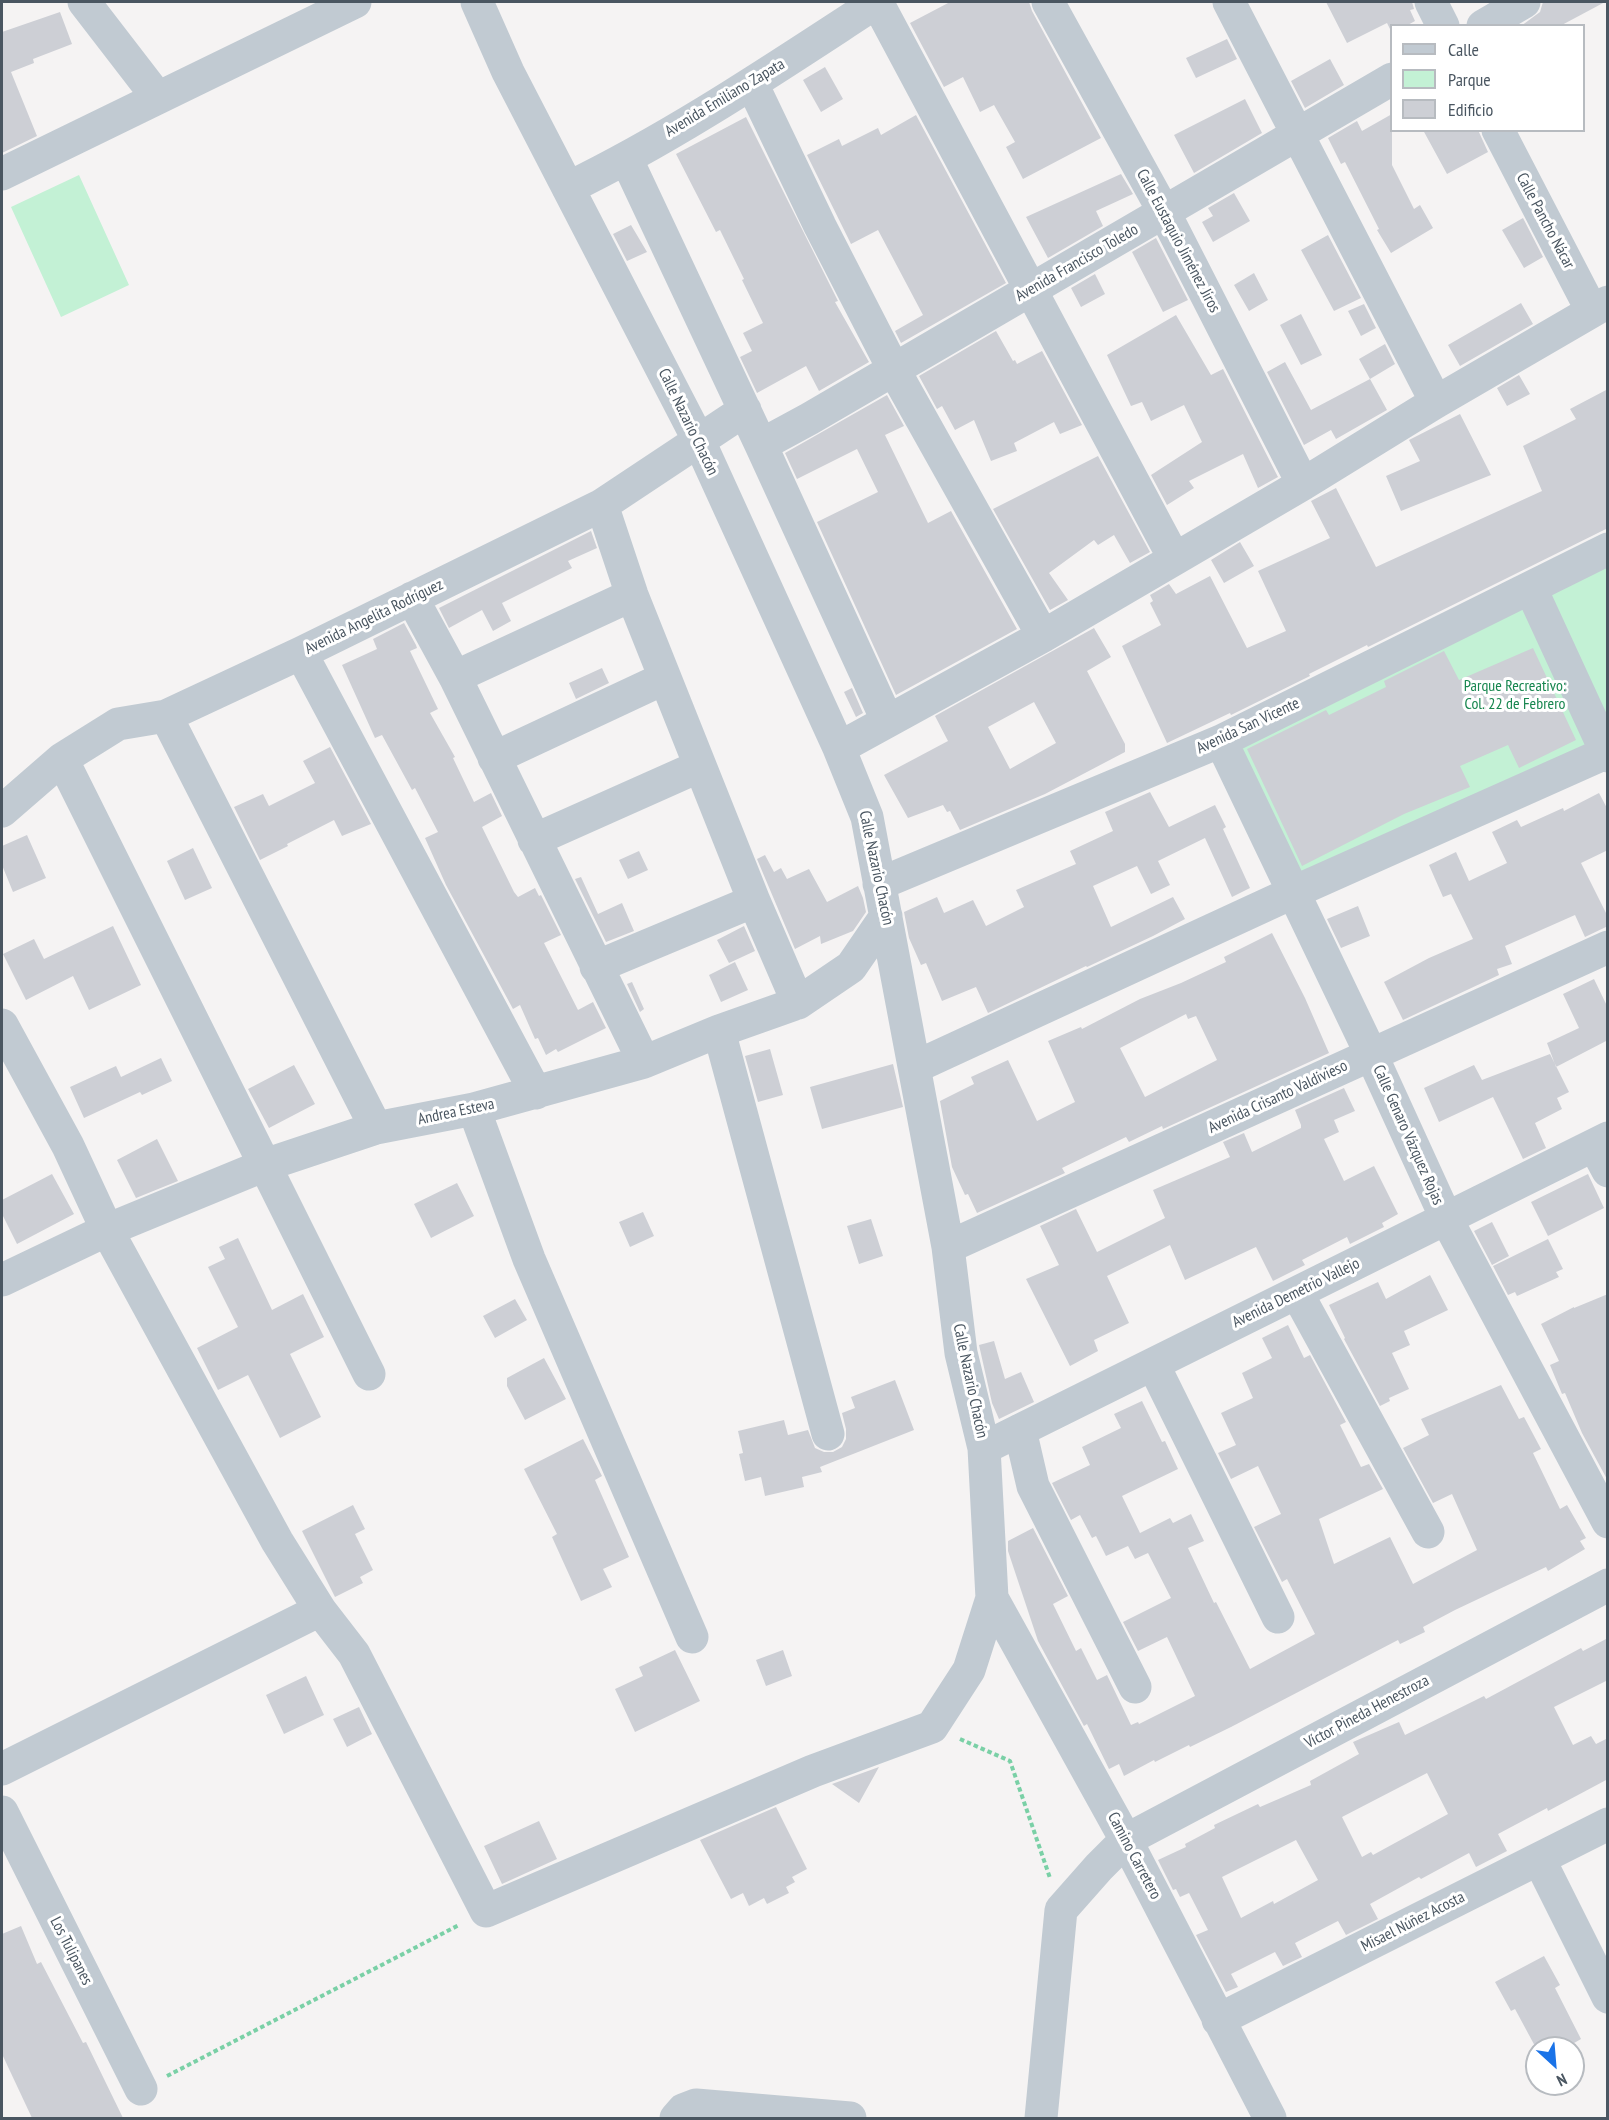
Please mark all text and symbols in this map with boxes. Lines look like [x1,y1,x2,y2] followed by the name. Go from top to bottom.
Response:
[1390,24,1585,132] legend
[1448,38,1479,61] text: Calle
[662,55,788,141] street label: Avenida Emiliano Zapata
[1448,68,1491,91] text: Parque
[1448,98,1493,121] text: Edificio
[1132,166,1224,316] street label: Calle Eustaquio Jiménez Jiros
[1512,170,1578,272] street label: Calle Pancho Nácar
[1012,220,1142,306] street label: Avenida Francisco Toledo
[654,365,722,479] street label: Calle Nazario Chacón
[302,575,446,659] street label: Avenida Angelita Rodríguez
[1464,676,1566,714] park label: Parque Recreativo: Col. 22 de Febrero
[1193,694,1303,758] street label: Avenida San Vicente
[855,809,897,927] street label: Calle Nazario Chacón
[1205,1056,1351,1138] street label: Avenida Crisanto Valdivieso
[1369,1062,1447,1208] street label: Calle Genaro Vázquez Rojas
[416,1095,496,1129] street label: Andrea Esteva
[1229,1254,1363,1332] street label: Avenida Demetrio Vallejo
[949,1322,991,1440] street label: Calle Nazario Chacón
[1302,1671,1432,1753] street label: Víctor Pineda Henestroza
[1103,1809,1165,1903] street label: Camino Carretero
[1358,1888,1468,1956] street label: Misael Núñez Acosta
[46,1914,96,1988] street label: Los Tulipanes
[1525,2036,1585,2096] north arrow
[1554,2069,1570,2091] text: N

